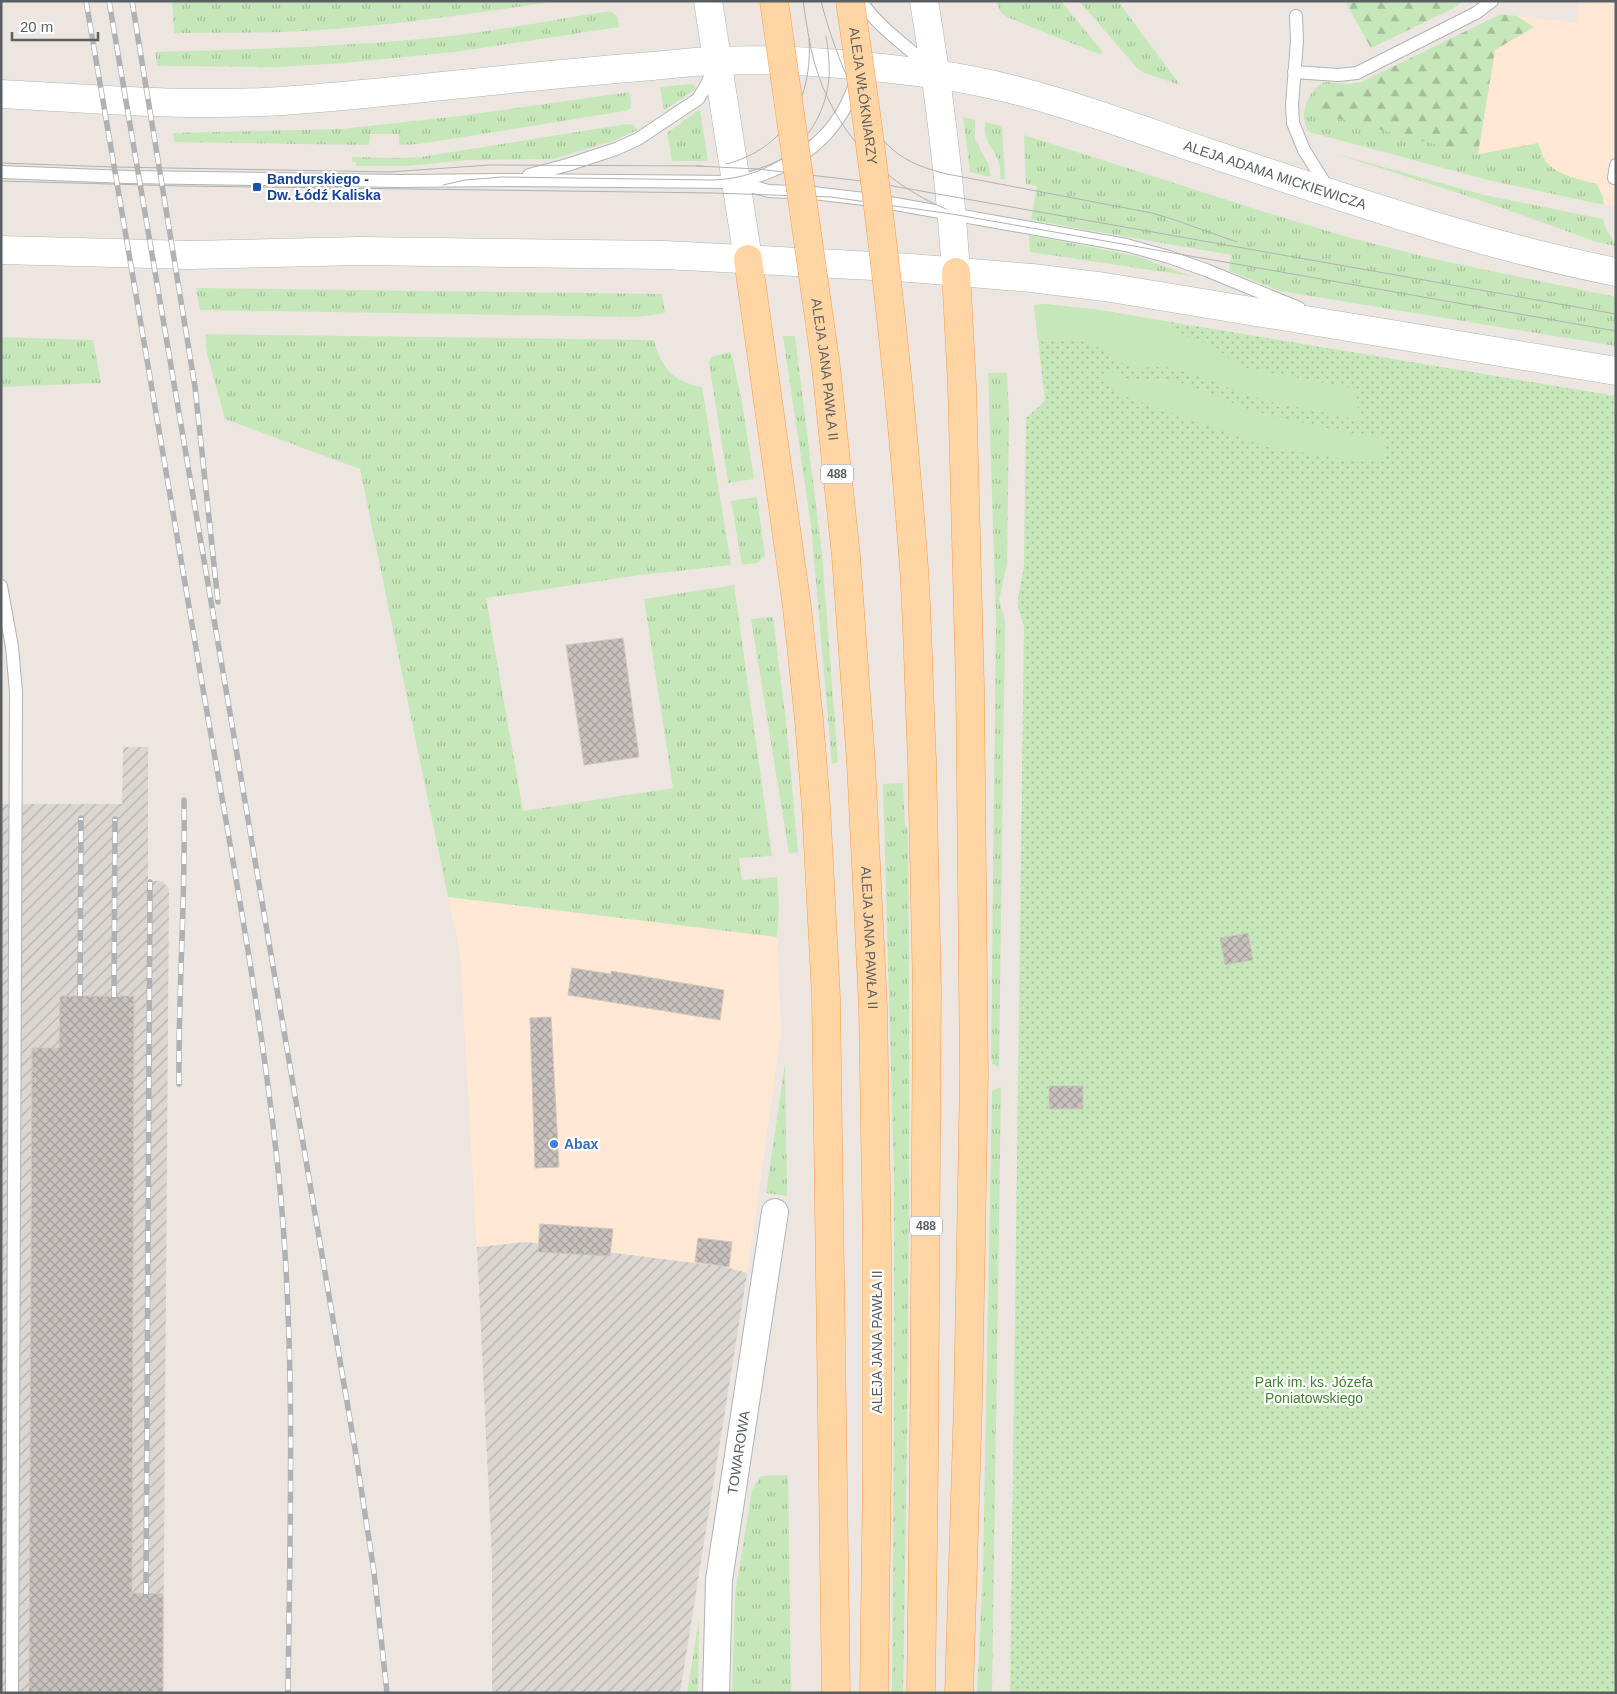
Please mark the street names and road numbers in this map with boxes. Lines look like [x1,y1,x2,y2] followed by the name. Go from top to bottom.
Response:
[846,26,881,166] street label: ALEJA WŁÓKNIARZY
[1182,137,1369,213] street label: ALEJA ADAMA MICKIEWICZA
[808,297,842,441] street label: ALEJA JANA PAWŁA II
[821,464,853,484] road number: 488
[858,866,881,1009] street label: ALEJA JANA PAWŁA II
[910,1216,942,1236] road number: 488
[869,1270,885,1414] street label: ALEJA JANA PAWŁA II
[724,1409,753,1495] street label: TOWAROWA

